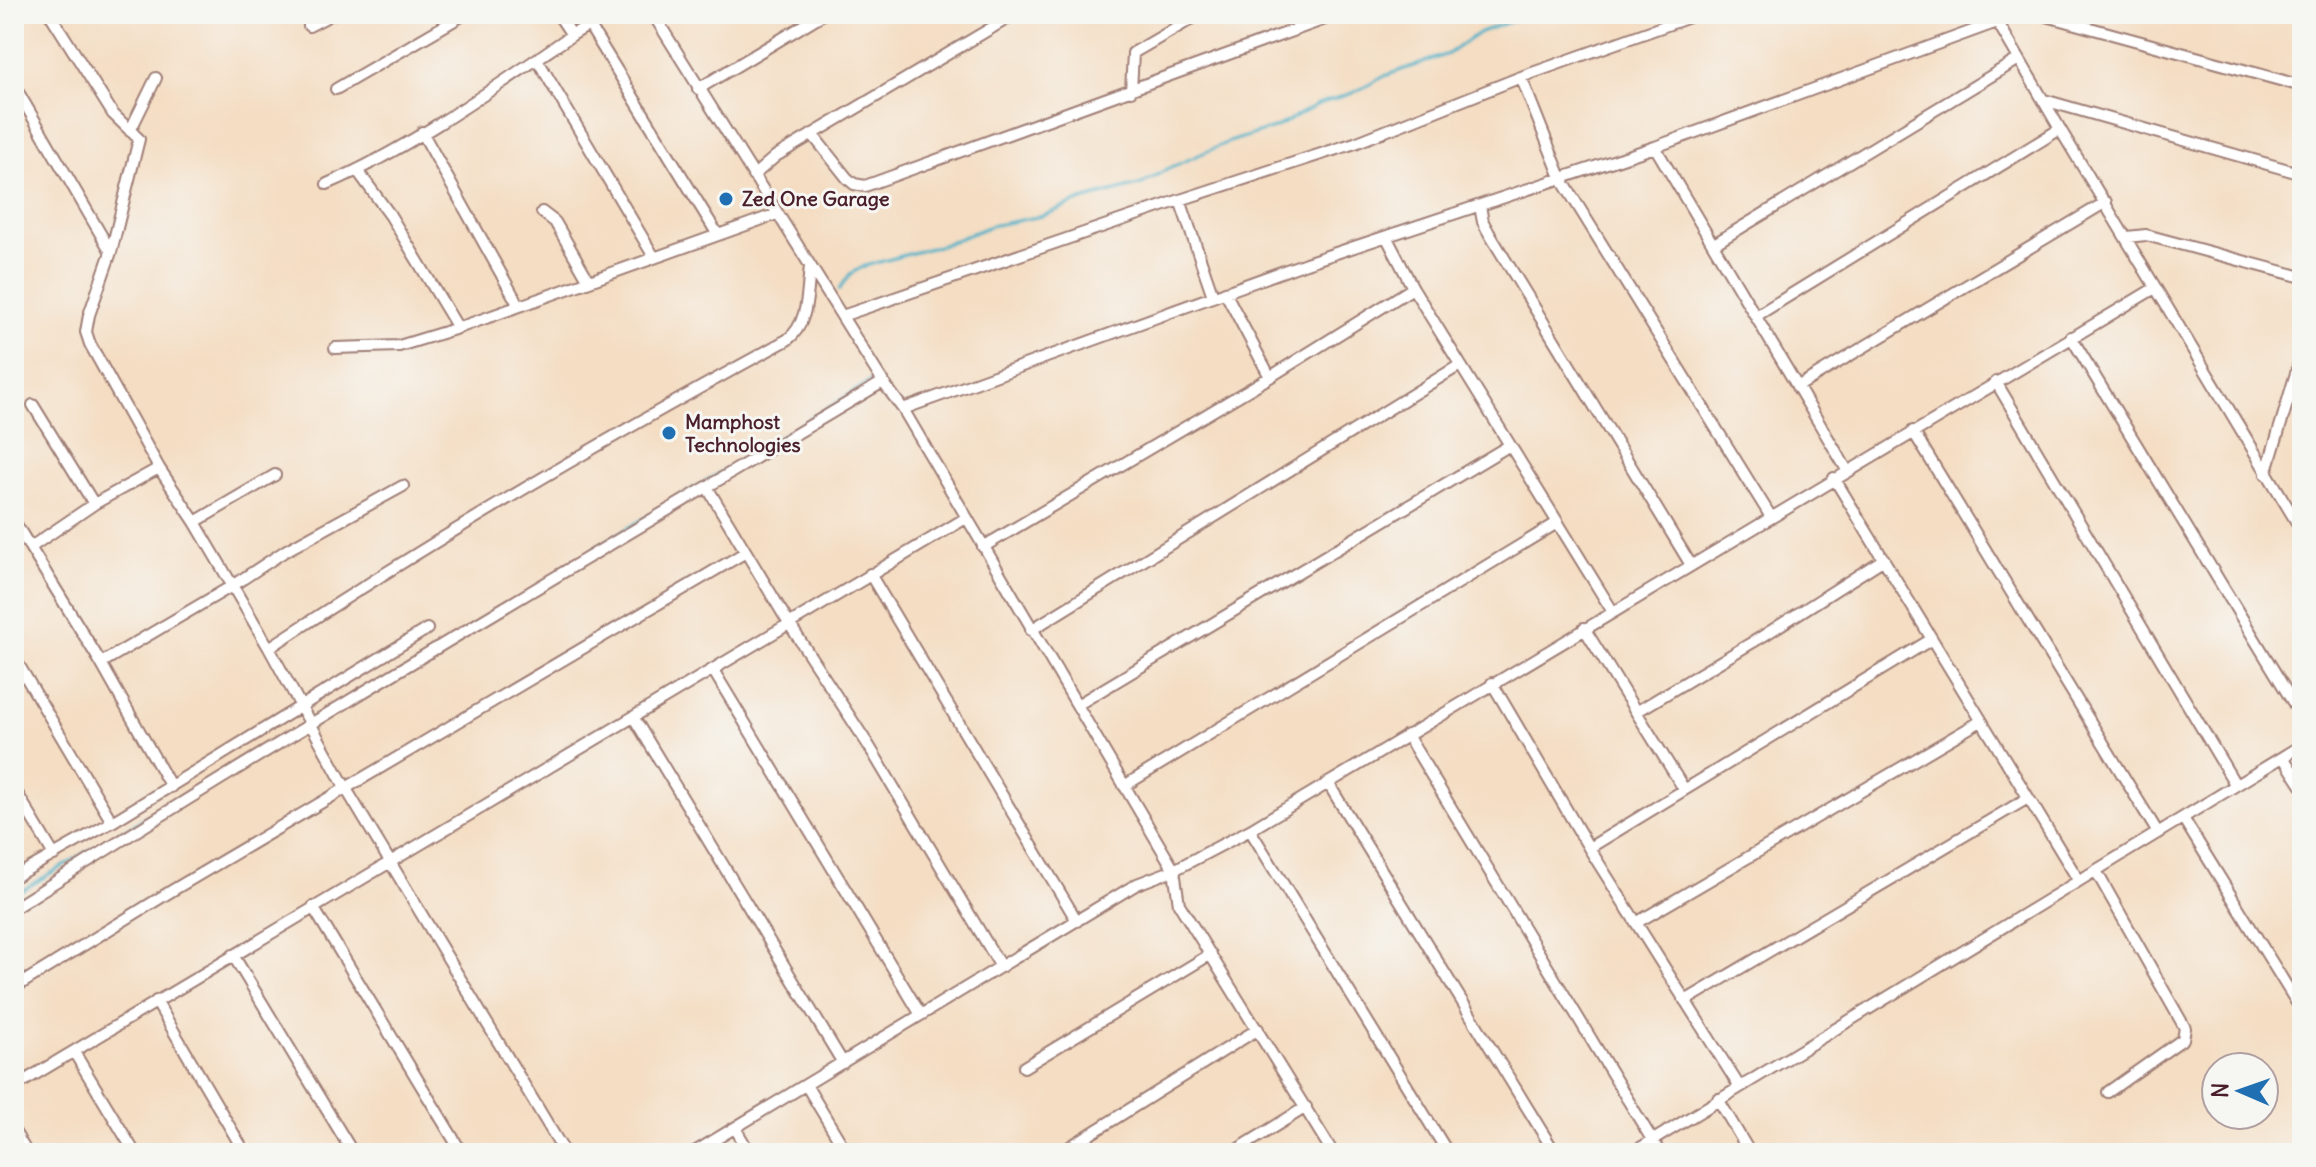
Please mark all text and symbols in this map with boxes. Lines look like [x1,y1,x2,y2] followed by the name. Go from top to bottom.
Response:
[742,186,890,211] place label: Zed One Garage
[717,190,735,208] marker: Zed One Garage
[685,409,801,457] place label: Mamphost Technologies
[660,424,678,442] marker: Mamphost Technologies
[2200,1051,2280,1131] north arrow
[2206,1082,2234,1098] text: N

